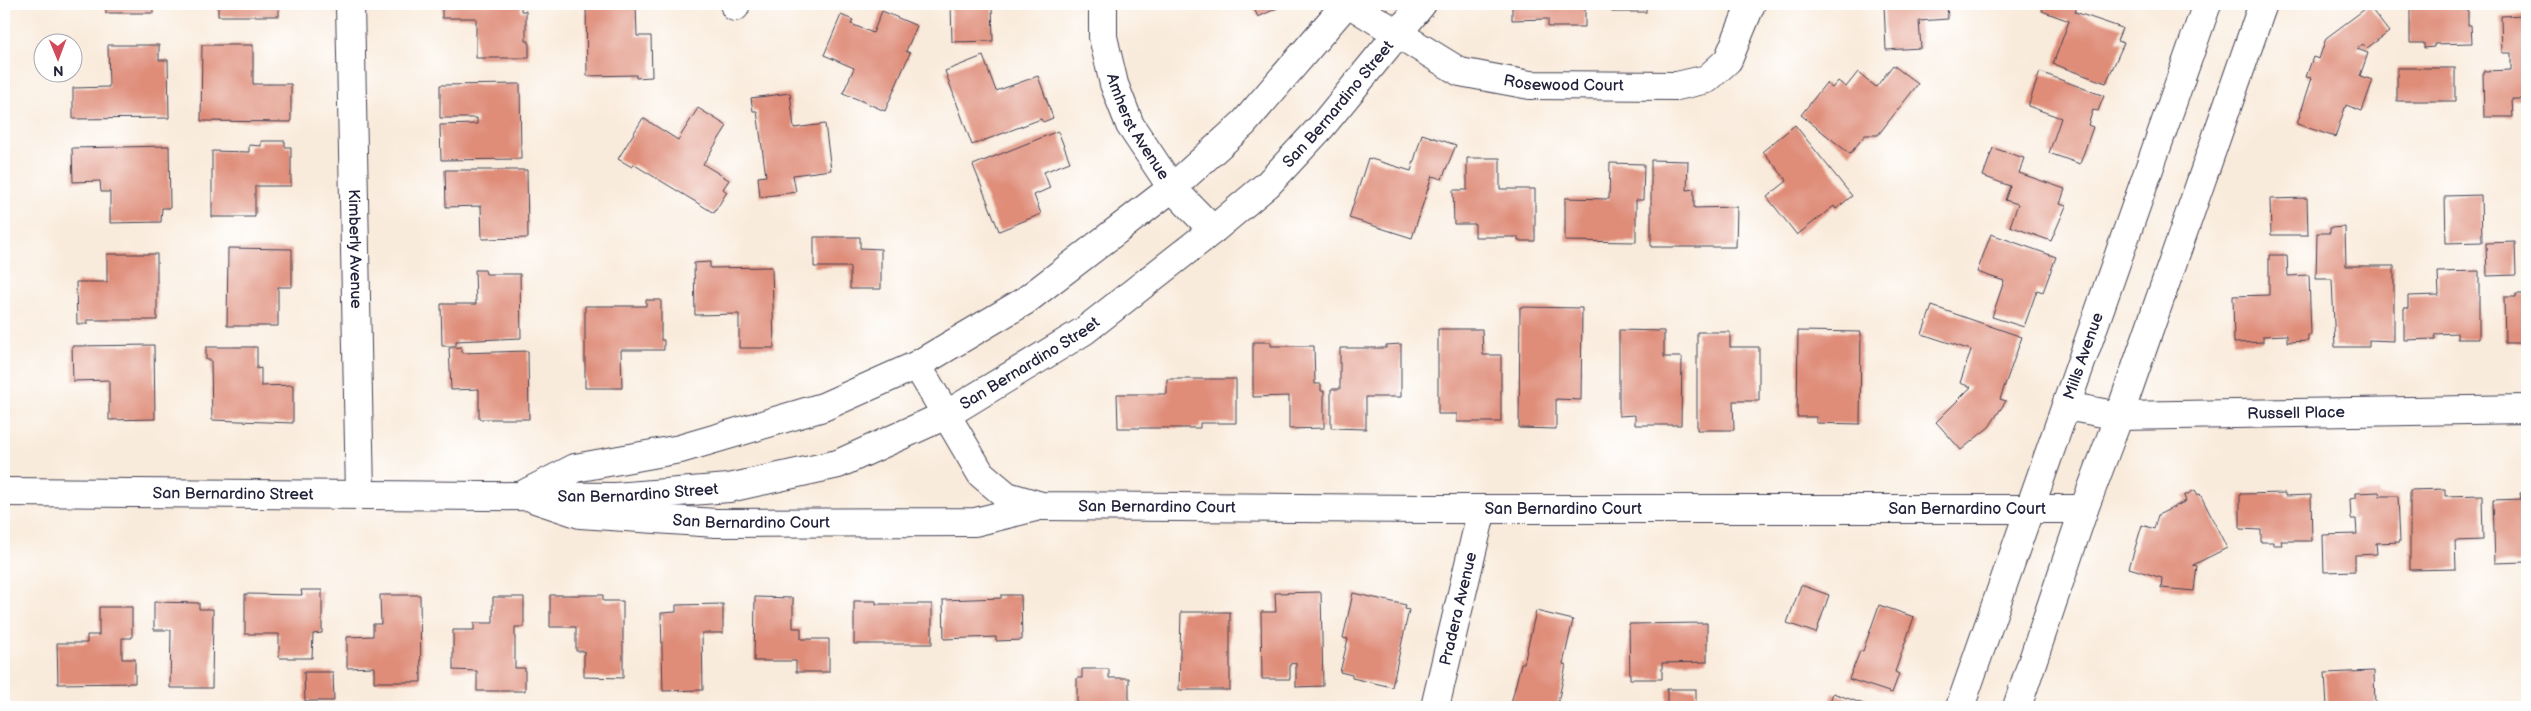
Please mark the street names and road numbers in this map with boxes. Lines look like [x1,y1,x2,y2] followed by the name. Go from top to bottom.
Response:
[1279,37,1398,172] street label: San Bernardino Street
[1502,71,1624,95] street label: Rosewood Court
[1102,72,1174,184] street label: Amherst Avenue
[344,189,366,309] street label: Kimberly Avenue
[2059,310,2107,402] street label: Mills Avenue
[956,313,1104,414] street label: San Bernardino Street
[2247,403,2346,423] street label: Russell Place
[557,479,719,507] street label: San Bernardino Street
[152,484,314,504] street label: San Bernardino Street
[1078,497,1236,517] street label: San Bernardino Court
[1484,500,1642,519] street label: San Bernardino Court
[1888,500,2046,519] street label: San Bernardino Court
[672,511,830,533] street label: San Bernardino Court
[1436,550,1481,667] street label: Pradera Avenue

